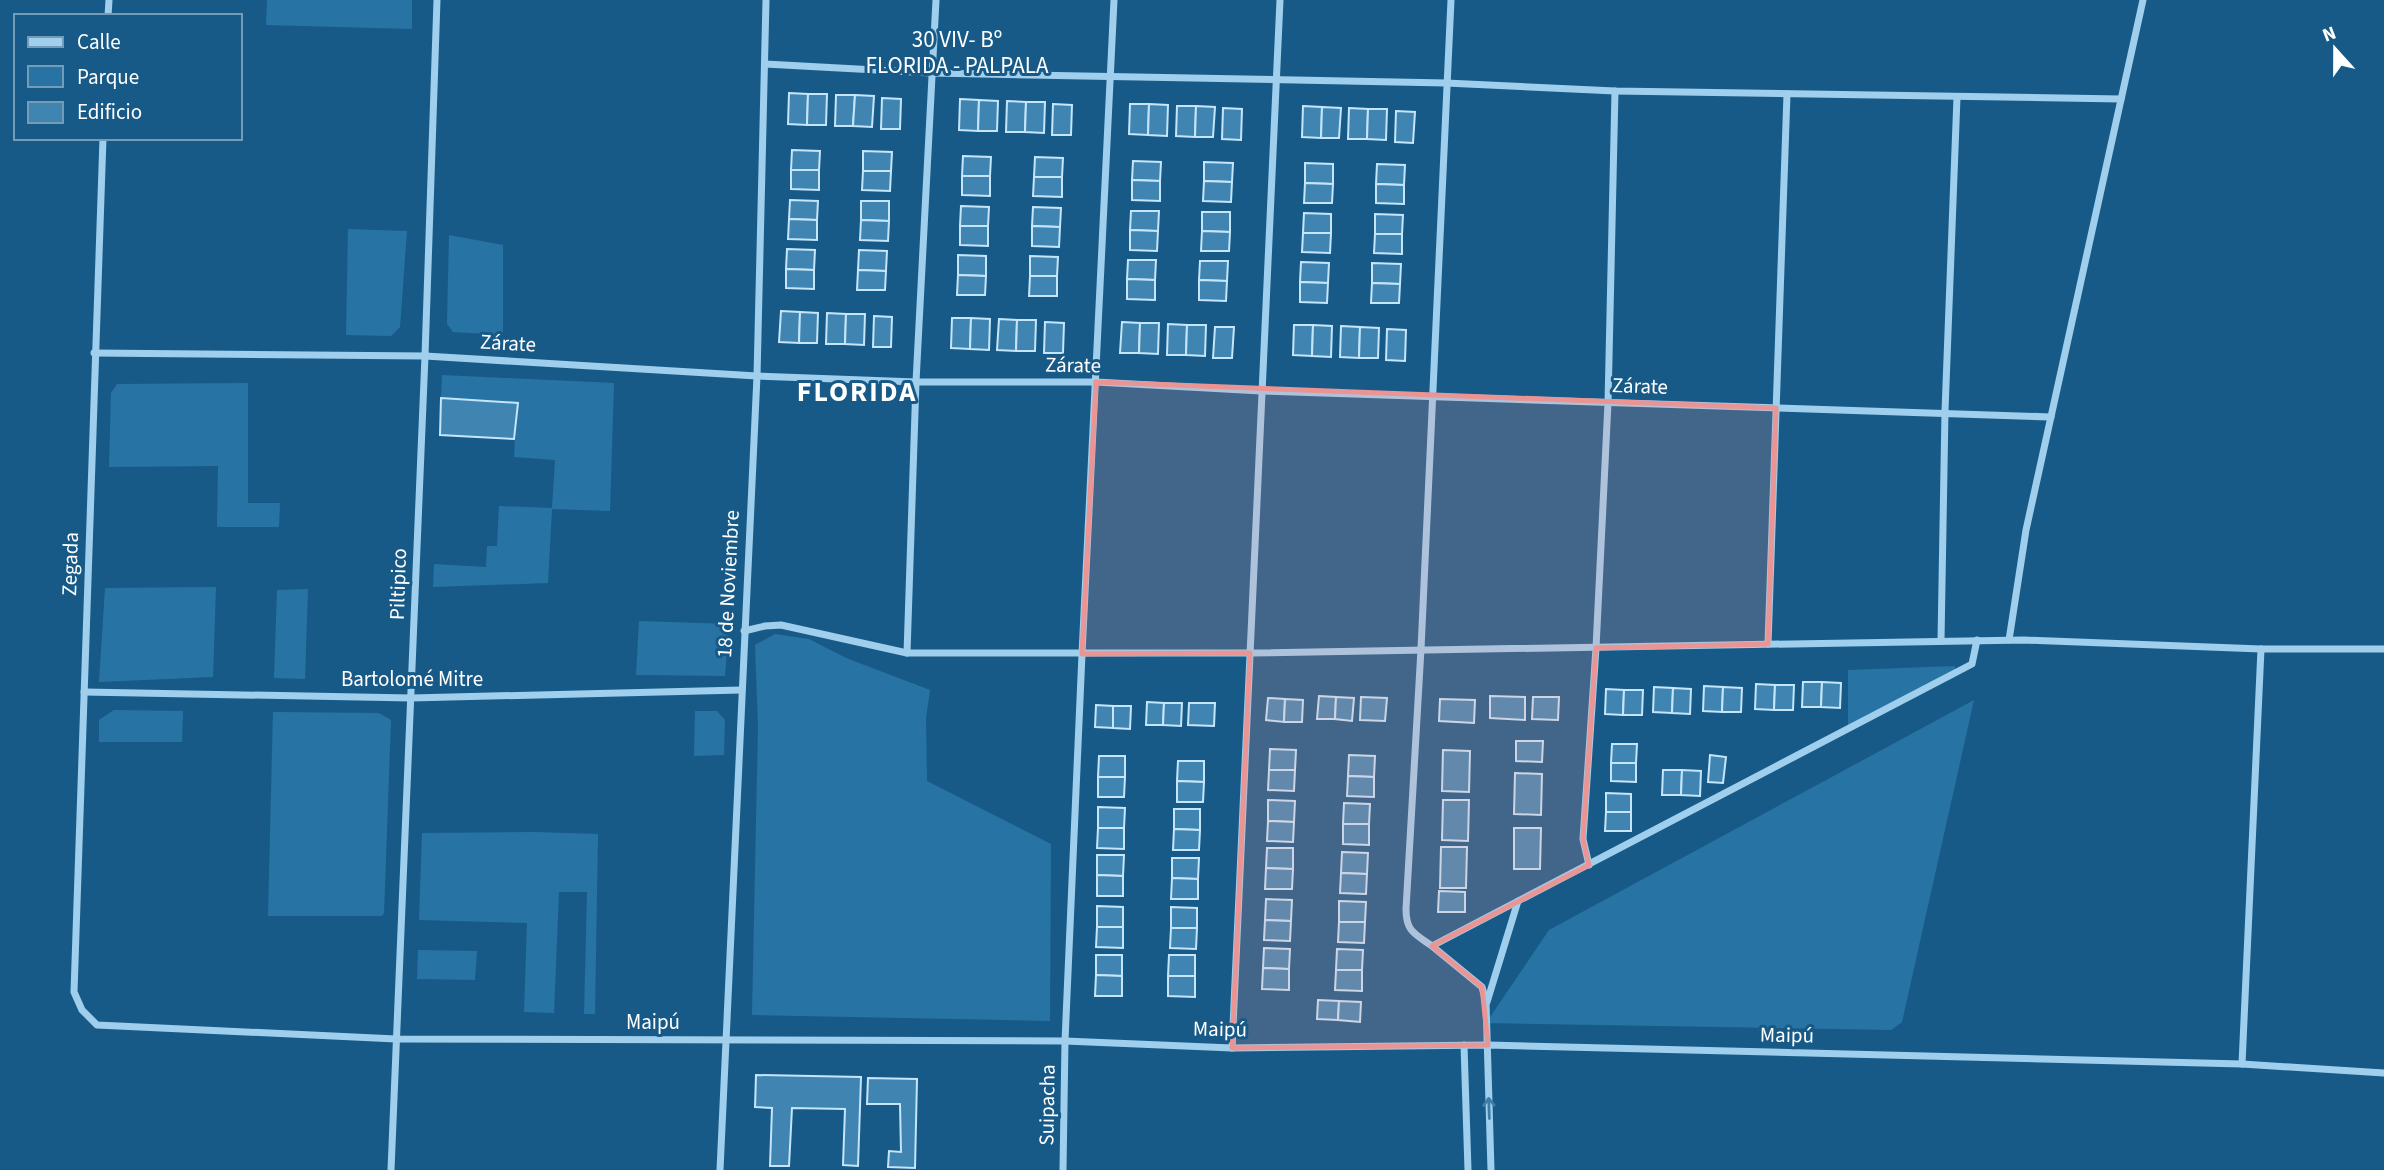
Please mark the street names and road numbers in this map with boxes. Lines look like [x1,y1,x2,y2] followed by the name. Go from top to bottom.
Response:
[479,327,537,359] street label: Zárate
[1045,350,1101,380] street label: Zárate
[1612,370,1668,402] street label: Zárate
[709,509,747,659] street label: 18 de Noviembre
[54,531,86,597] street label: Zegada
[382,547,414,621] street label: Piltipico
[341,664,483,694] street label: Bartolomé Mitre
[626,1007,680,1037] street label: Maipú
[1193,1014,1247,1044] street label: Maipú
[1760,1020,1814,1050] street label: Maipú
[1031,1064,1063,1146] street label: Suipacha

